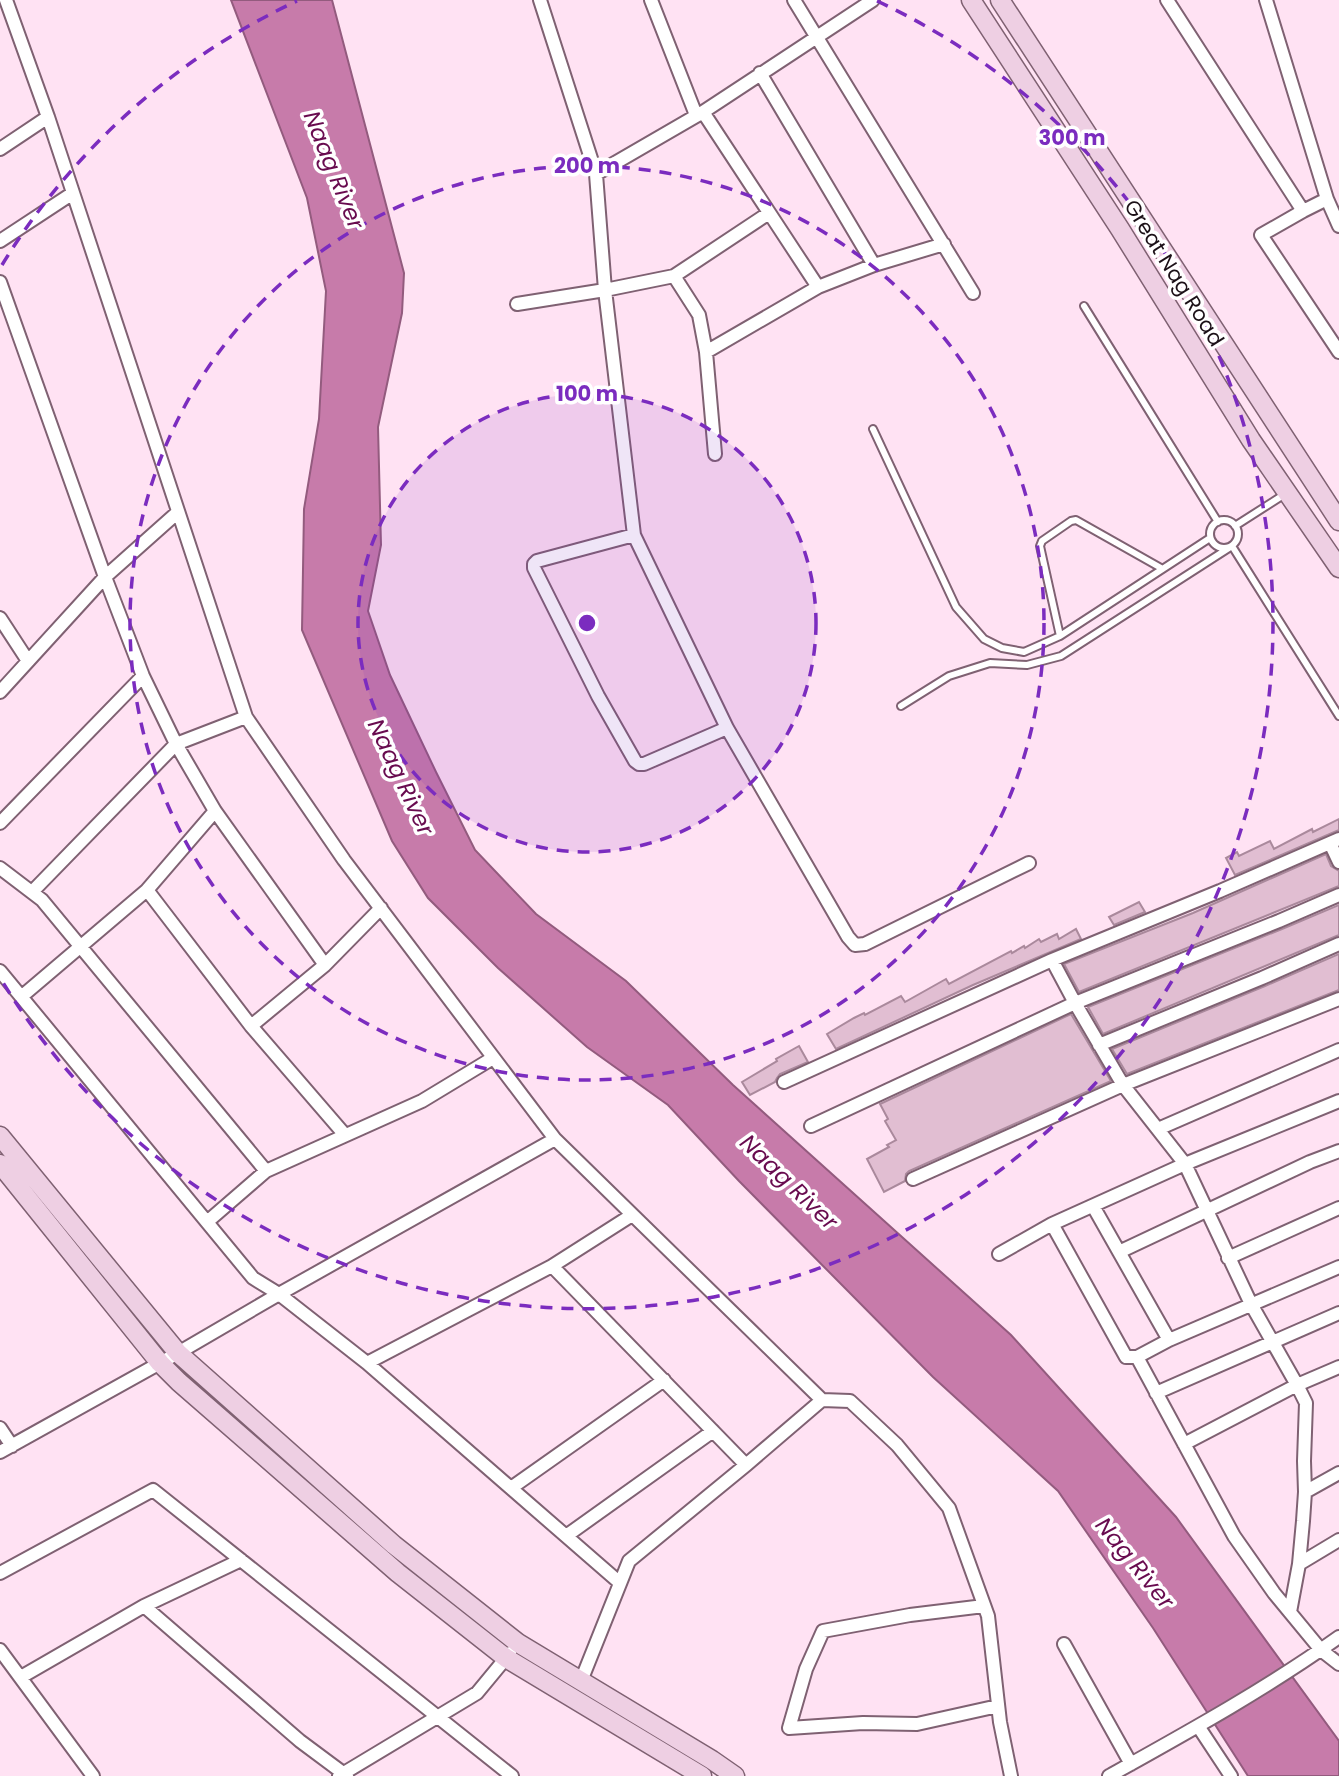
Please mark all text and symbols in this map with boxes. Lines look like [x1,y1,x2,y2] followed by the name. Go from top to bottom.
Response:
[296,106,373,235] water label: Naag River
[1039,123,1105,152] text: 300 m
[554,151,620,180] text: 200 m
[1118,194,1231,352] street label: Great Nag Road
[556,379,618,408] text: 100 m
[575,611,599,635] centre of rings
[360,714,443,842] water label: Naag River
[733,1127,846,1238] water label: Naag River
[1088,1510,1183,1617] water label: Nag River

